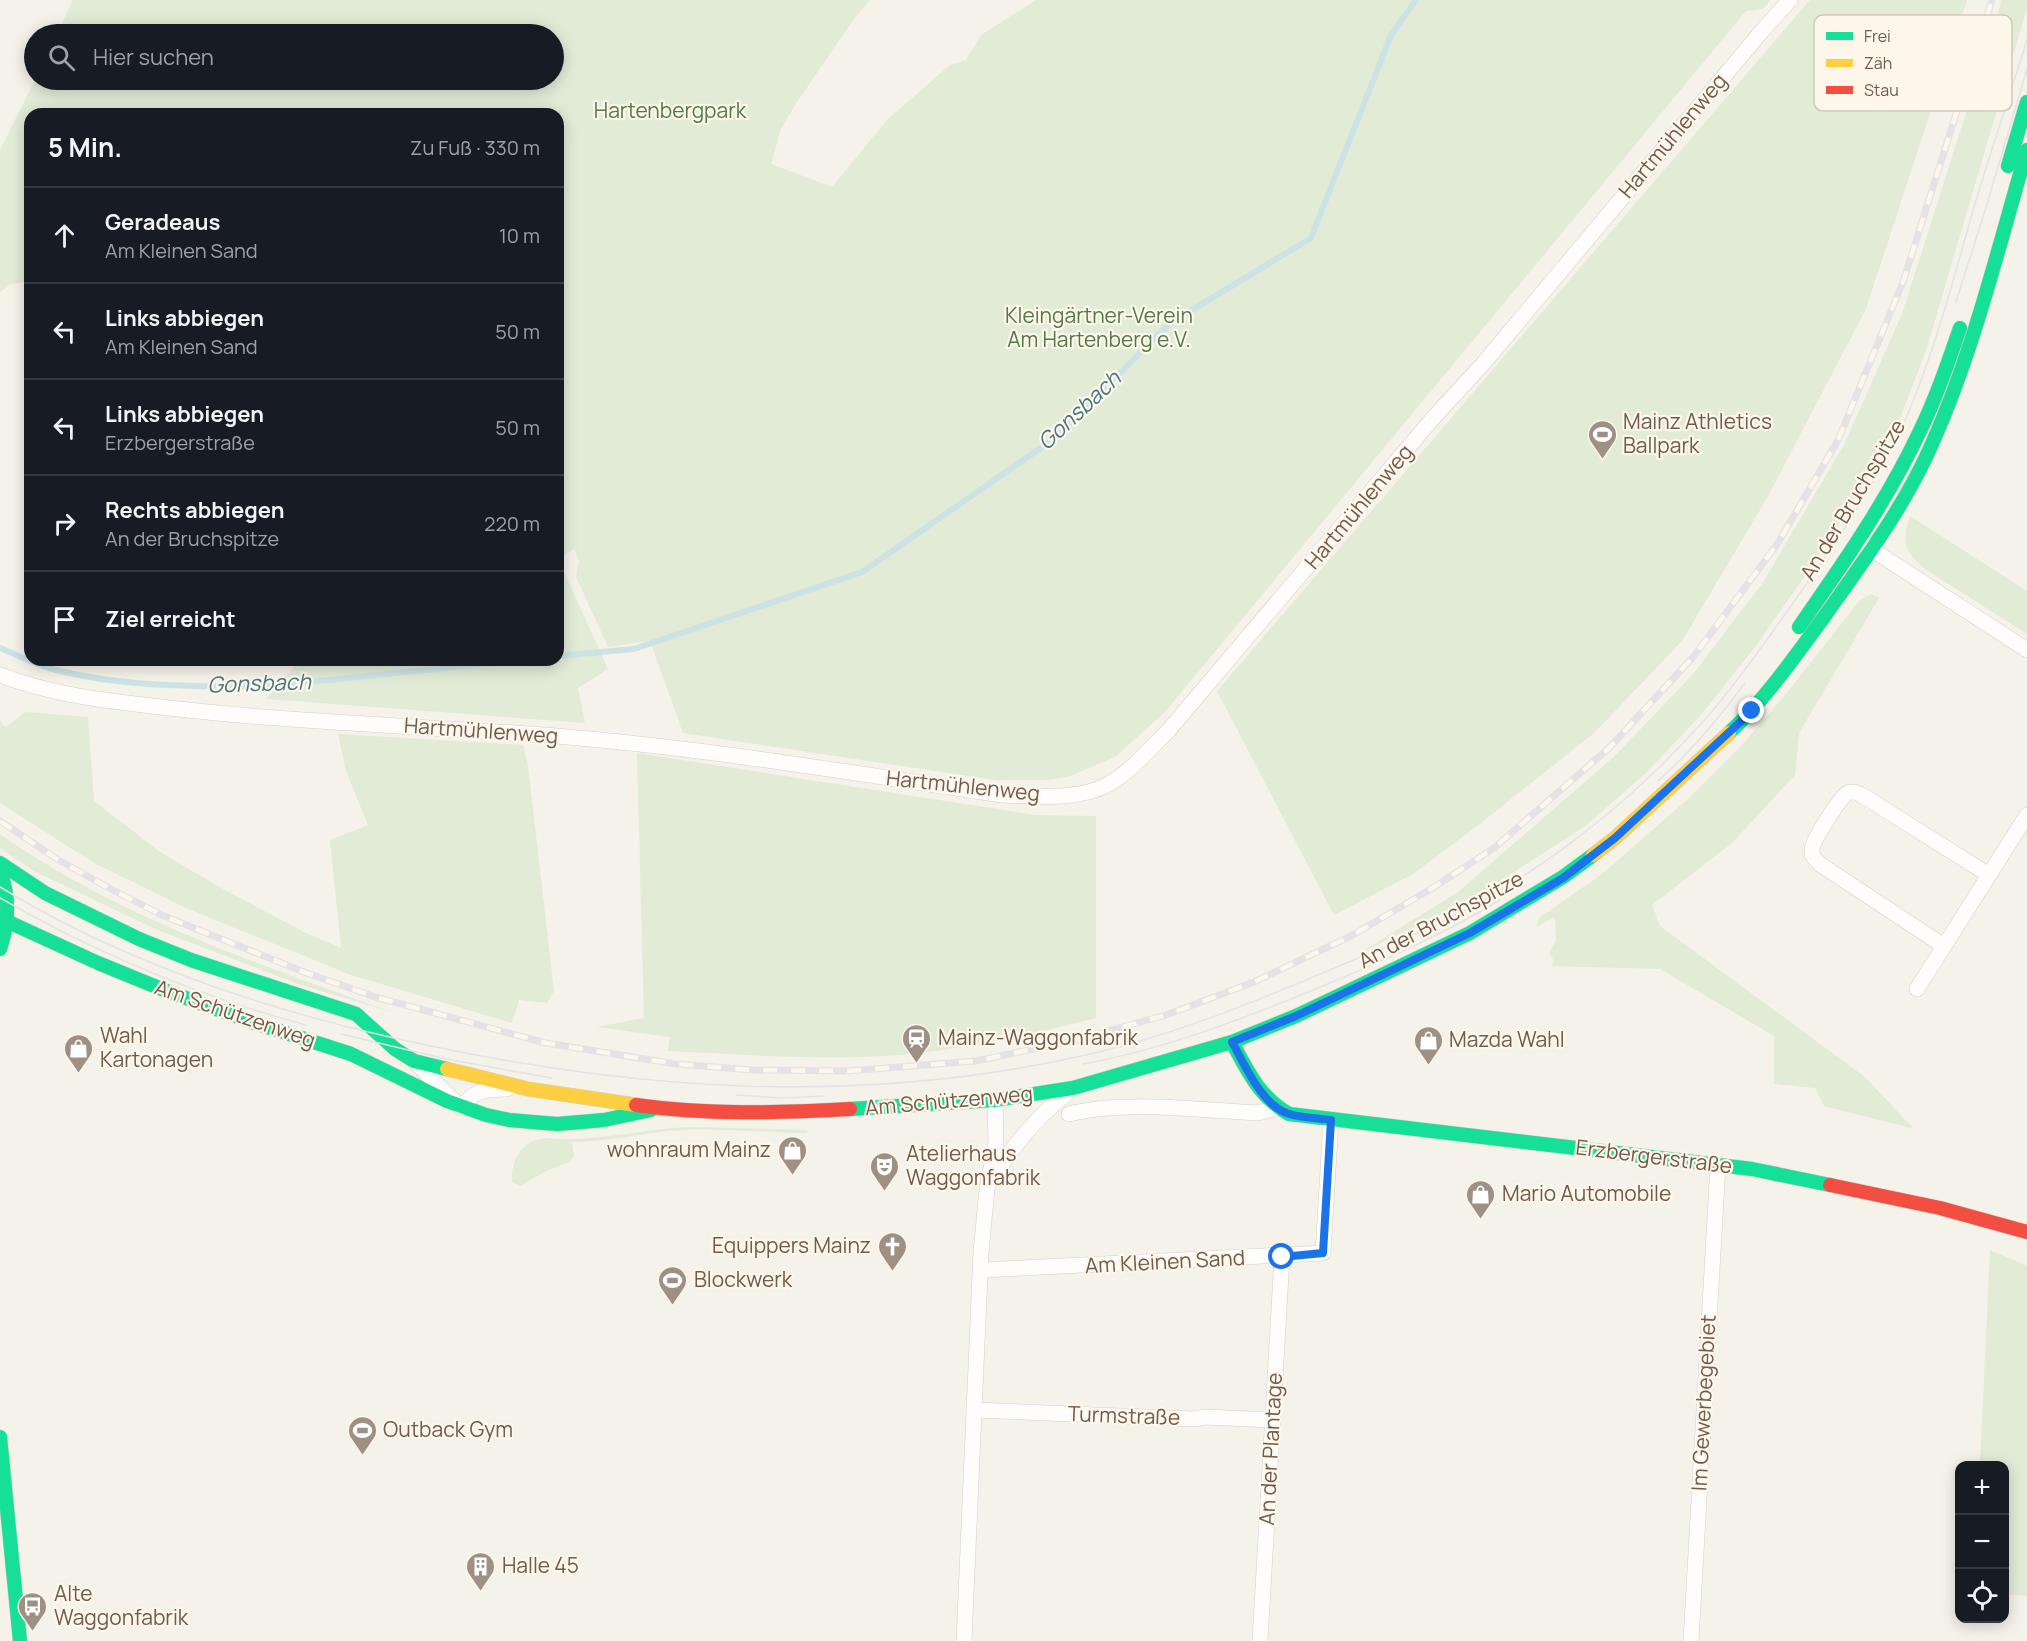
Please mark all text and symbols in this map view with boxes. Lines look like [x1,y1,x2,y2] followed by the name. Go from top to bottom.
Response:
[1814,15,2012,111] legend
[24,24,564,90] search box
[1864,25,1891,47] text: Frei
[45,41,78,74] icon: search
[93,42,214,72] text: Hier suchen
[1864,52,1892,74] text: Zäh
[1612,67,1733,204] street label: Hartmühlenweg
[1864,79,1899,101] text: Stau
[594,96,747,124] park label: Hartenbergpark
[48,129,122,165] text: 5 Min.
[410,134,540,161] text: Zu Fuß · 330 m
[105,207,220,237] text: Geradeaus
[48,219,81,252] icon: ahead
[499,222,540,249] text: 10 m
[105,237,258,264] text: Am Kleinen Sand
[1005,301,1193,353] park label: Kleingärtner-Verein Am Hartenberg e.V.
[105,303,264,333] text: Links abbiegen
[48,315,81,348] icon: left
[495,318,540,345] text: 50 m
[105,333,258,360] text: Am Kleinen Sand
[1031,363,1128,456] water label: Gonsbach
[105,399,264,429] text: Links abbiegen
[1623,407,1772,459] place label: Mainz Athletics Ballpark
[48,411,81,444] icon: left
[495,414,540,441] text: 50 m
[1793,414,1911,585] street label: An der Bruchspitze
[1586,418,1618,460] sports icon: Mainz Athletics Ballpark
[105,429,255,456] text: Erzbergerstraße
[1298,438,1419,575] street label: Hartmühlenweg
[105,495,284,525] text: Rechts abbiegen
[48,507,81,540] icon: right
[484,510,540,537] text: 220 m
[105,525,279,552] text: An der Bruchspitze
[48,603,81,636] icon: arrive
[105,604,236,634] text: Ziel erreicht
[207,666,312,700] water label: Gonsbach
[1738,697,1764,723] route end
[403,711,559,749] street label: Hartmühlenweg
[885,763,1041,807] street label: Hartmühlenweg
[1353,864,1528,974] street label: An der Bruchspitze
[151,972,319,1054] street label: Am Schützenweg
[100,1021,213,1073] place label: Wahl Kartonagen
[901,1022,933,1064] station icon: Mainz-Waggonfabrik
[938,1023,1139,1051] place label: Mainz-Waggonfabrik
[1412,1024,1444,1066] shop icon: Mazda Wahl
[1449,1025,1565,1053] place label: Mazda Wahl
[63,1032,95,1074] shop icon: Wahl Kartonagen
[864,1079,1034,1121] street label: Am Schützenweg
[1574,1133,1734,1179] street label: Erzbergerstraße
[776,1134,808,1176] shop icon: wohnraum Mainz
[607,1135,771,1163] place label: wohnraum Mainz
[906,1139,1041,1191] place label: Atelierhaus Waggonfabrik
[869,1150,901,1192] theatre icon: Atelierhaus Waggonfabrik
[1465,1178,1497,1220] shop icon: Mario Automobile
[1502,1179,1671,1207] place label: Mario Automobile
[876,1230,908,1272] church icon: Equippers Mainz
[712,1231,871,1259] place label: Equippers Mainz
[1084,1243,1246,1279] street label: Am Kleinen Sand
[1268,1243,1294,1269] route start
[657,1264,689,1306] sports icon: Blockwerk
[694,1265,793,1293] place label: Blockwerk
[1684,1314,1722,1492] street label: Im Gewerbegebiet
[1252,1372,1288,1526] street label: An der Plantage
[1067,1399,1181,1431] street label: Turmstraße
[346,1414,378,1456] sports icon: Outback Gym
[383,1415,513,1443] place label: Outback Gym
[1955,1461,2009,1623] map controls
[1955,1461,2009,1515] button: +
[1955,1515,2009,1569] button: −
[465,1550,497,1592] building icon: Halle 45
[502,1551,579,1579] place label: Halle 45
[1955,1569,2009,1623] button: locate
[54,1579,189,1631] place label: Alte Waggonfabrik
[17,1590,49,1632] bus stop icon: Alte Waggonfabrik

